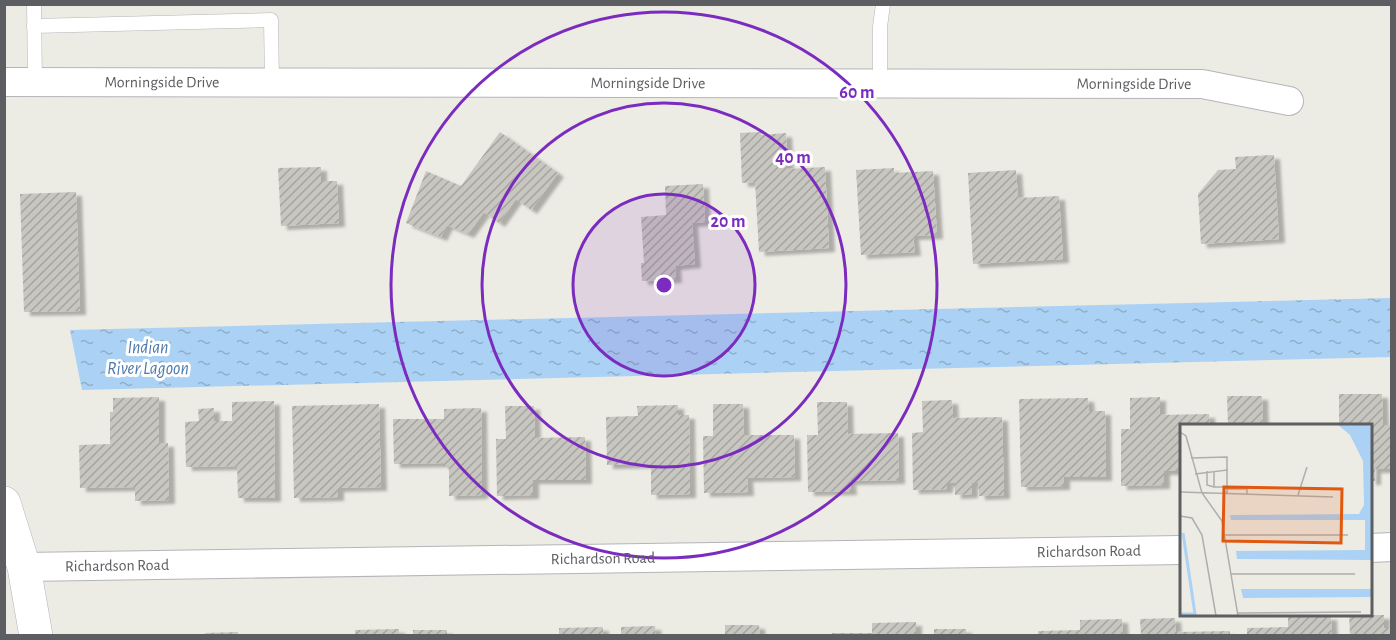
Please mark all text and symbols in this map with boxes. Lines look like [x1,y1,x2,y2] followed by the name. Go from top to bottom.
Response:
[105,74,219,90] street label: Morningside Drive
[591,75,705,91] street label: Morningside Drive
[1077,76,1191,92] street label: Morningside Drive
[839,84,875,102] text: 60 m
[775,149,811,167] text: 40 m
[710,213,746,231] text: 20 m
[654,275,674,295] centre of rings
[107,339,189,378] water label: Indian River Lagoon
[1180,424,1372,616] inset map
[1037,543,1141,560] street label: Richardson Road
[551,550,655,567] street label: Richardson Road
[65,557,169,574] street label: Richardson Road

